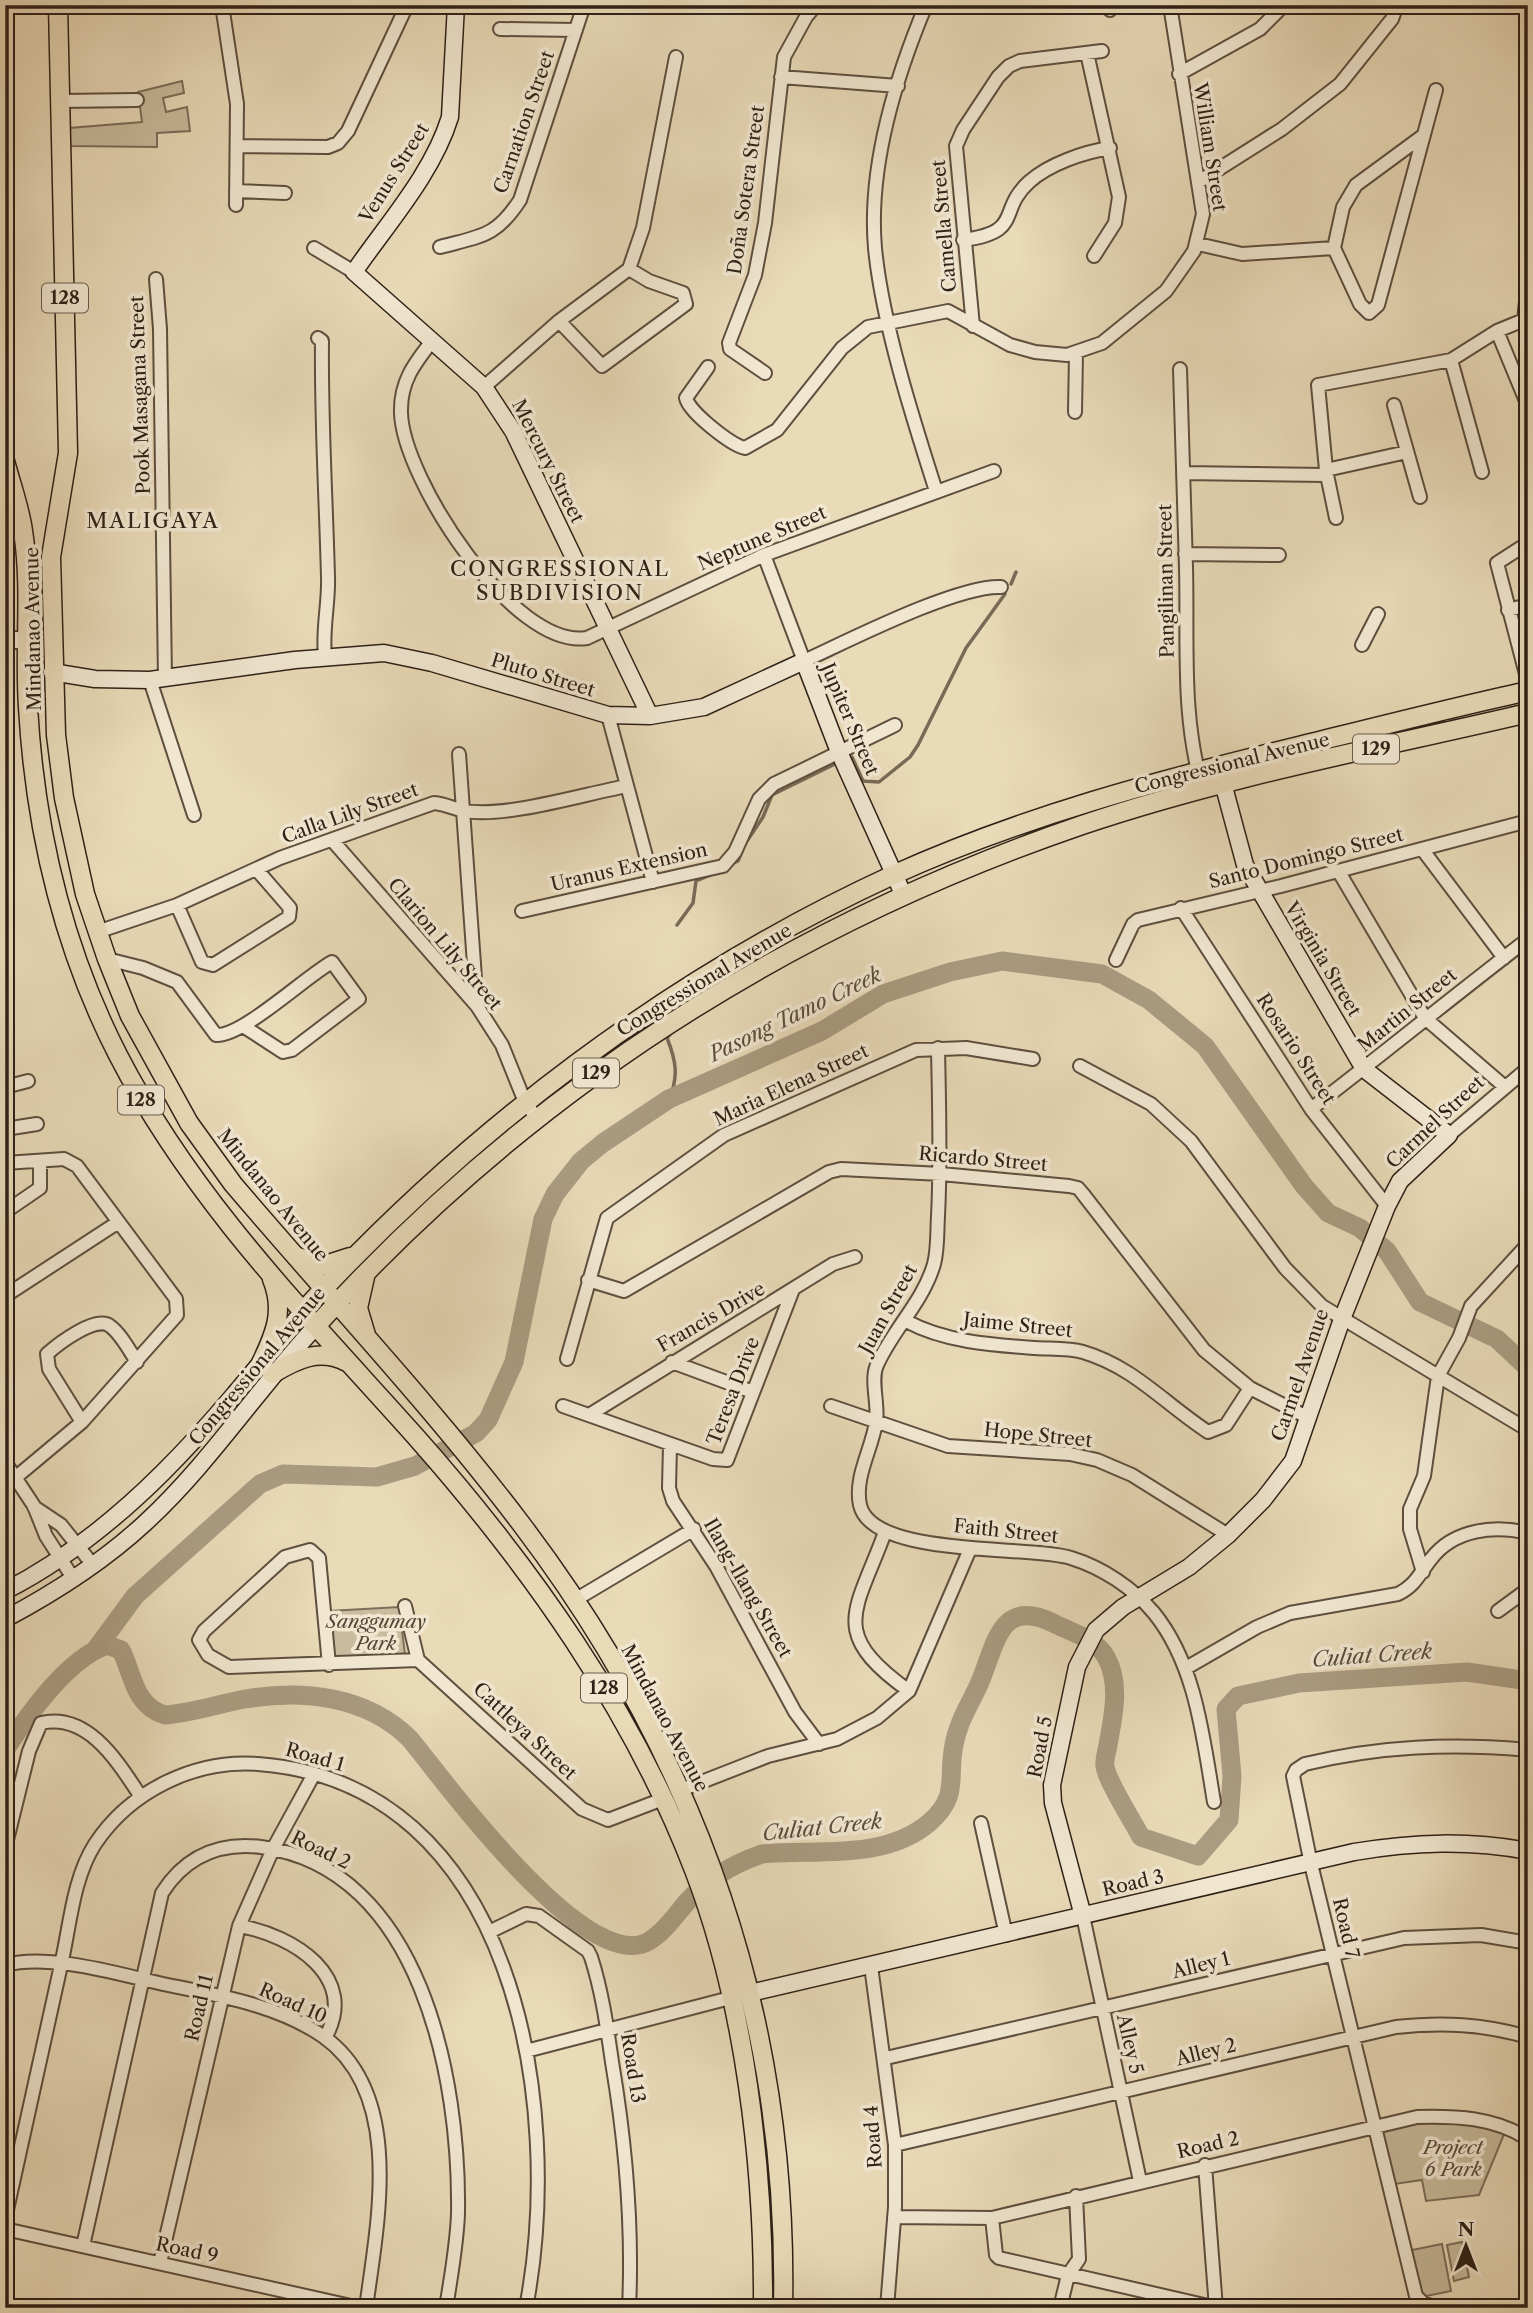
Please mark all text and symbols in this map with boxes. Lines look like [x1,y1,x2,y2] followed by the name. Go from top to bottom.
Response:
[489,47,559,196] street label: Carnation Street
[1188,80,1232,213] street label: William Street
[723,104,769,276] street label: Doña Sotera Street
[354,119,434,228] street label: Venus Street
[927,158,961,293] street label: Camella Street
[42,284,88,312] road number: 128
[125,295,155,495] street label: Pook Masagana Street
[507,395,589,527] street label: Mercury Street
[694,500,830,575] street label: Neptune Street
[1153,503,1179,658] street label: Pangilinan Street
[86,508,220,533] district label: MALIGAYA
[20,547,46,711] street label: Mindanao Avenue
[450,556,670,605] district label: CONGRESSIONAL SUBDIVISION
[488,648,598,702] street label: Pluto Street
[815,657,884,779] street label: Jupiter Street
[1132,728,1332,798] street label: Congressional Avenue
[1353,734,1399,764] road number: 129
[279,778,422,848] street label: Calla Lily Street
[1206,823,1406,893] street label: Santo Domingo Street
[548,838,710,896] street label: Uranus Extension
[383,873,507,1015] street label: Clarion Lily Street
[1279,897,1366,1021] street label: Virginia Street
[612,919,796,1041] street label: Congressional Avenue
[703,961,885,1067] water label: Pasong Tamo Creek
[1353,963,1461,1057] street label: Martin Street
[1251,989,1341,1109] street label: Rosario Street
[710,1039,872,1131] street label: Maria Elena Street
[573,1058,619,1088] road number: 129
[1381,1071,1489,1173] street label: Carmel Street
[118,1086,164,1114] road number: 128
[213,1124,333,1266] street label: Mindanao Avenue
[917,1142,1049,1176] street label: Ricardo Street
[852,1260,922,1361] street label: Juan Street
[653,1277,769,1357] street label: Francis Drive
[184,1282,330,1450] street label: Congressional Avenue
[1267,1306,1333,1444] street label: Carmel Avenue
[959,1308,1074,1342] street label: Jaime Street
[702,1334,764,1448] street label: Teresa Drive
[983,1418,1094,1452] street label: Hope Street
[699,1514,797,1662] street label: Ilang-Ilang Street
[953,1514,1060,1548] street label: Faith Street
[325,1610,426,1655] park label: Sanggumay Park
[1311,1638,1433,1672] water label: Culiat Creek
[616,1640,714,1796] street label: Mindanao Avenue
[581,1674,627,1702] road number: 128
[469,1677,582,1785] street label: Cattleya Street
[1023,1714,1057,1780] street label: Road 5
[283,1738,347,1776] street label: Road 1
[761,1808,883,1846] water label: Culiat Creek
[288,1826,354,1874] street label: Road 2
[1100,1865,1166,1901] street label: Road 3
[1328,1895,1364,1961] street label: Road 7
[1169,1947,1232,1983] street label: Alley 1
[180,1972,218,2044] street label: Road 11
[255,1978,331,2028] street label: Road 10
[1112,2011,1148,2076] street label: Alley 5
[616,2031,650,2105] street label: Road 13
[1172,2033,1239,2071] street label: Alley 2
[859,2105,887,2169] street label: Road 4
[1175,2127,1241,2163] street label: Road 2
[1421,2136,1484,2181] park label: Project 6 Park
[1432,2212,1502,2282] north arrow
[1458,2218,1474,2241] text: N
[154,2232,220,2268] street label: Road 9

